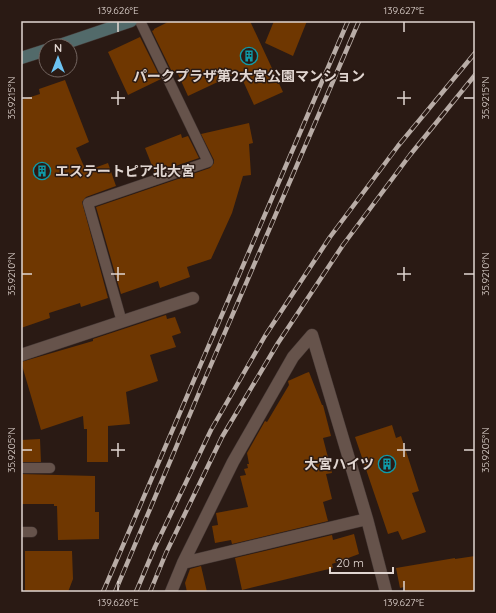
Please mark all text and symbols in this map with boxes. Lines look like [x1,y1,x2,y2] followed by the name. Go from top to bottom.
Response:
[97,4,139,17] text: 139.626°E
[384,4,425,17] text: 139.627°E
[38,38,78,78] north arrow
[54,41,62,55] text: N
[239,46,259,66] building icon: パークプラザ第2大宮公園マンション
[133,67,365,85] place label: パークプラザ第2大宮公園マンション
[5,76,18,120] text: 35.9215°N
[479,76,492,120] text: 35.9215°N
[32,161,52,181] building icon: エステートピア北大宮
[55,162,195,180] place label: エステートピア北大宮
[5,252,18,296] text: 35.9210°N
[479,252,492,296] text: 35.9210°N
[5,427,18,473] text: 35.9205°N
[479,427,492,473] text: 35.9205°N
[377,454,397,474] building icon: 大宮ハイツ
[304,455,374,473] place label: 大宮ハイツ
[330,549,393,575] scale bar
[336,555,364,570] text: 20 m
[97,596,139,609] text: 139.626°E
[384,596,425,609] text: 139.627°E

